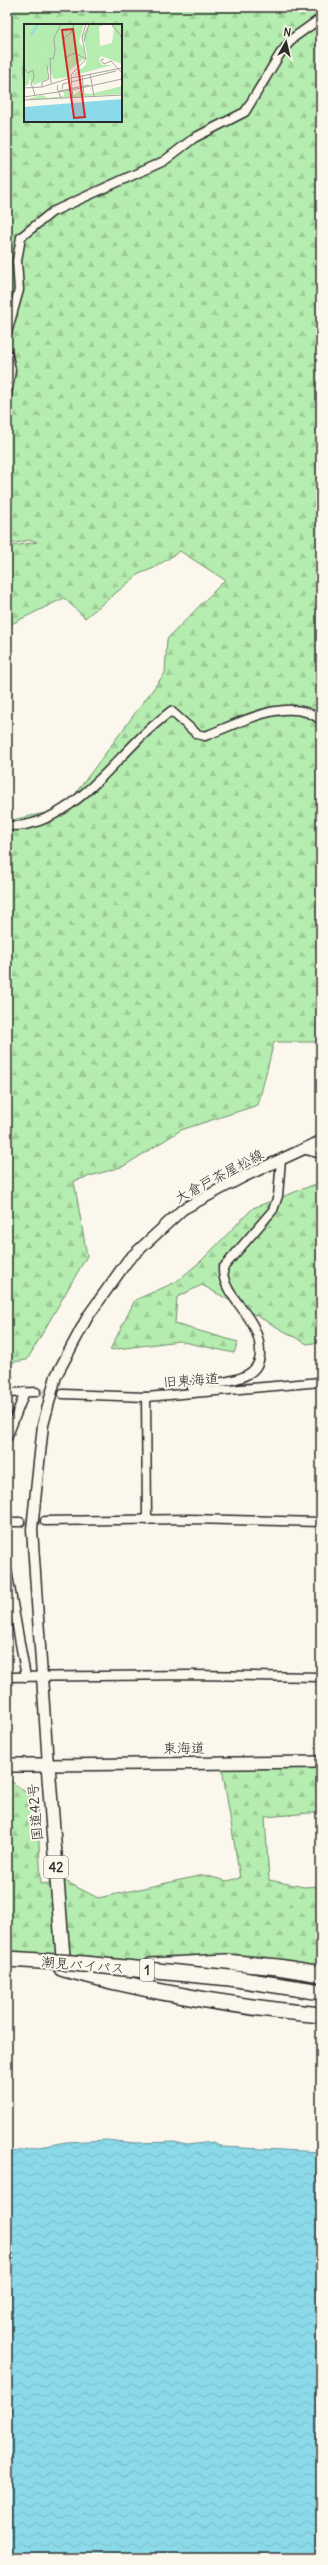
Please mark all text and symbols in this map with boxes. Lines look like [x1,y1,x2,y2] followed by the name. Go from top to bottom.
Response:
[266,22,306,62] north arrow
[24,24,122,122] inset map
[283,25,292,40] text: N
[172,1145,266,1207] street label: 大倉戸茶屋松線
[162,1369,220,1391] street label: 旧東海道
[163,1739,205,1757] street label: 東海道
[24,1782,46,1842] street label: 国道42号
[44,1856,68,1878] road number: 42
[41,1952,125,1978] street label: 潮見バイパス
[140,1959,154,1981] road number: 1

